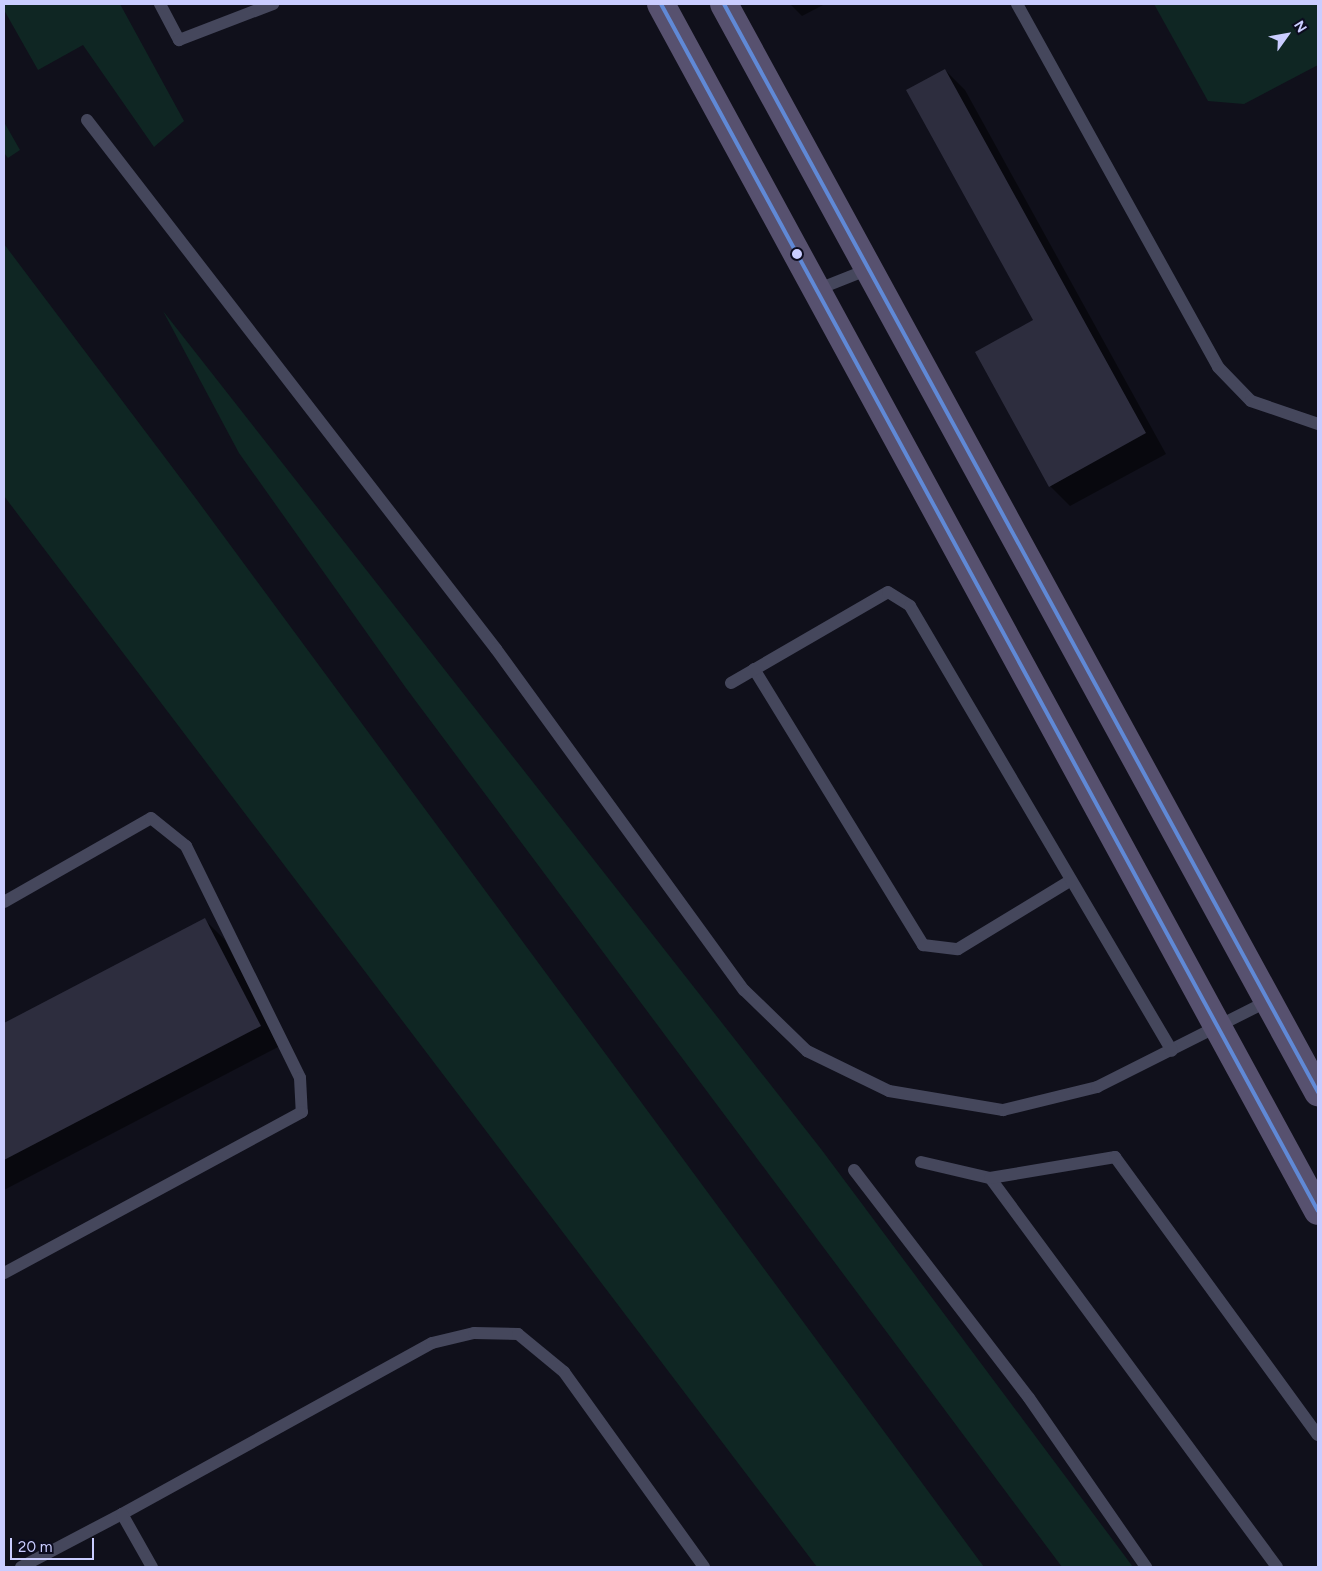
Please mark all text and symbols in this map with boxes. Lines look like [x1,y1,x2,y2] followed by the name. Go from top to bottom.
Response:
[1262,10,1312,60] north arrow
[1290,18,1310,36] text: N
[792,249,802,259] unlabelled marker
[12,1528,96,1560] scale bar
[18,1538,52,1556] text: 20 m

